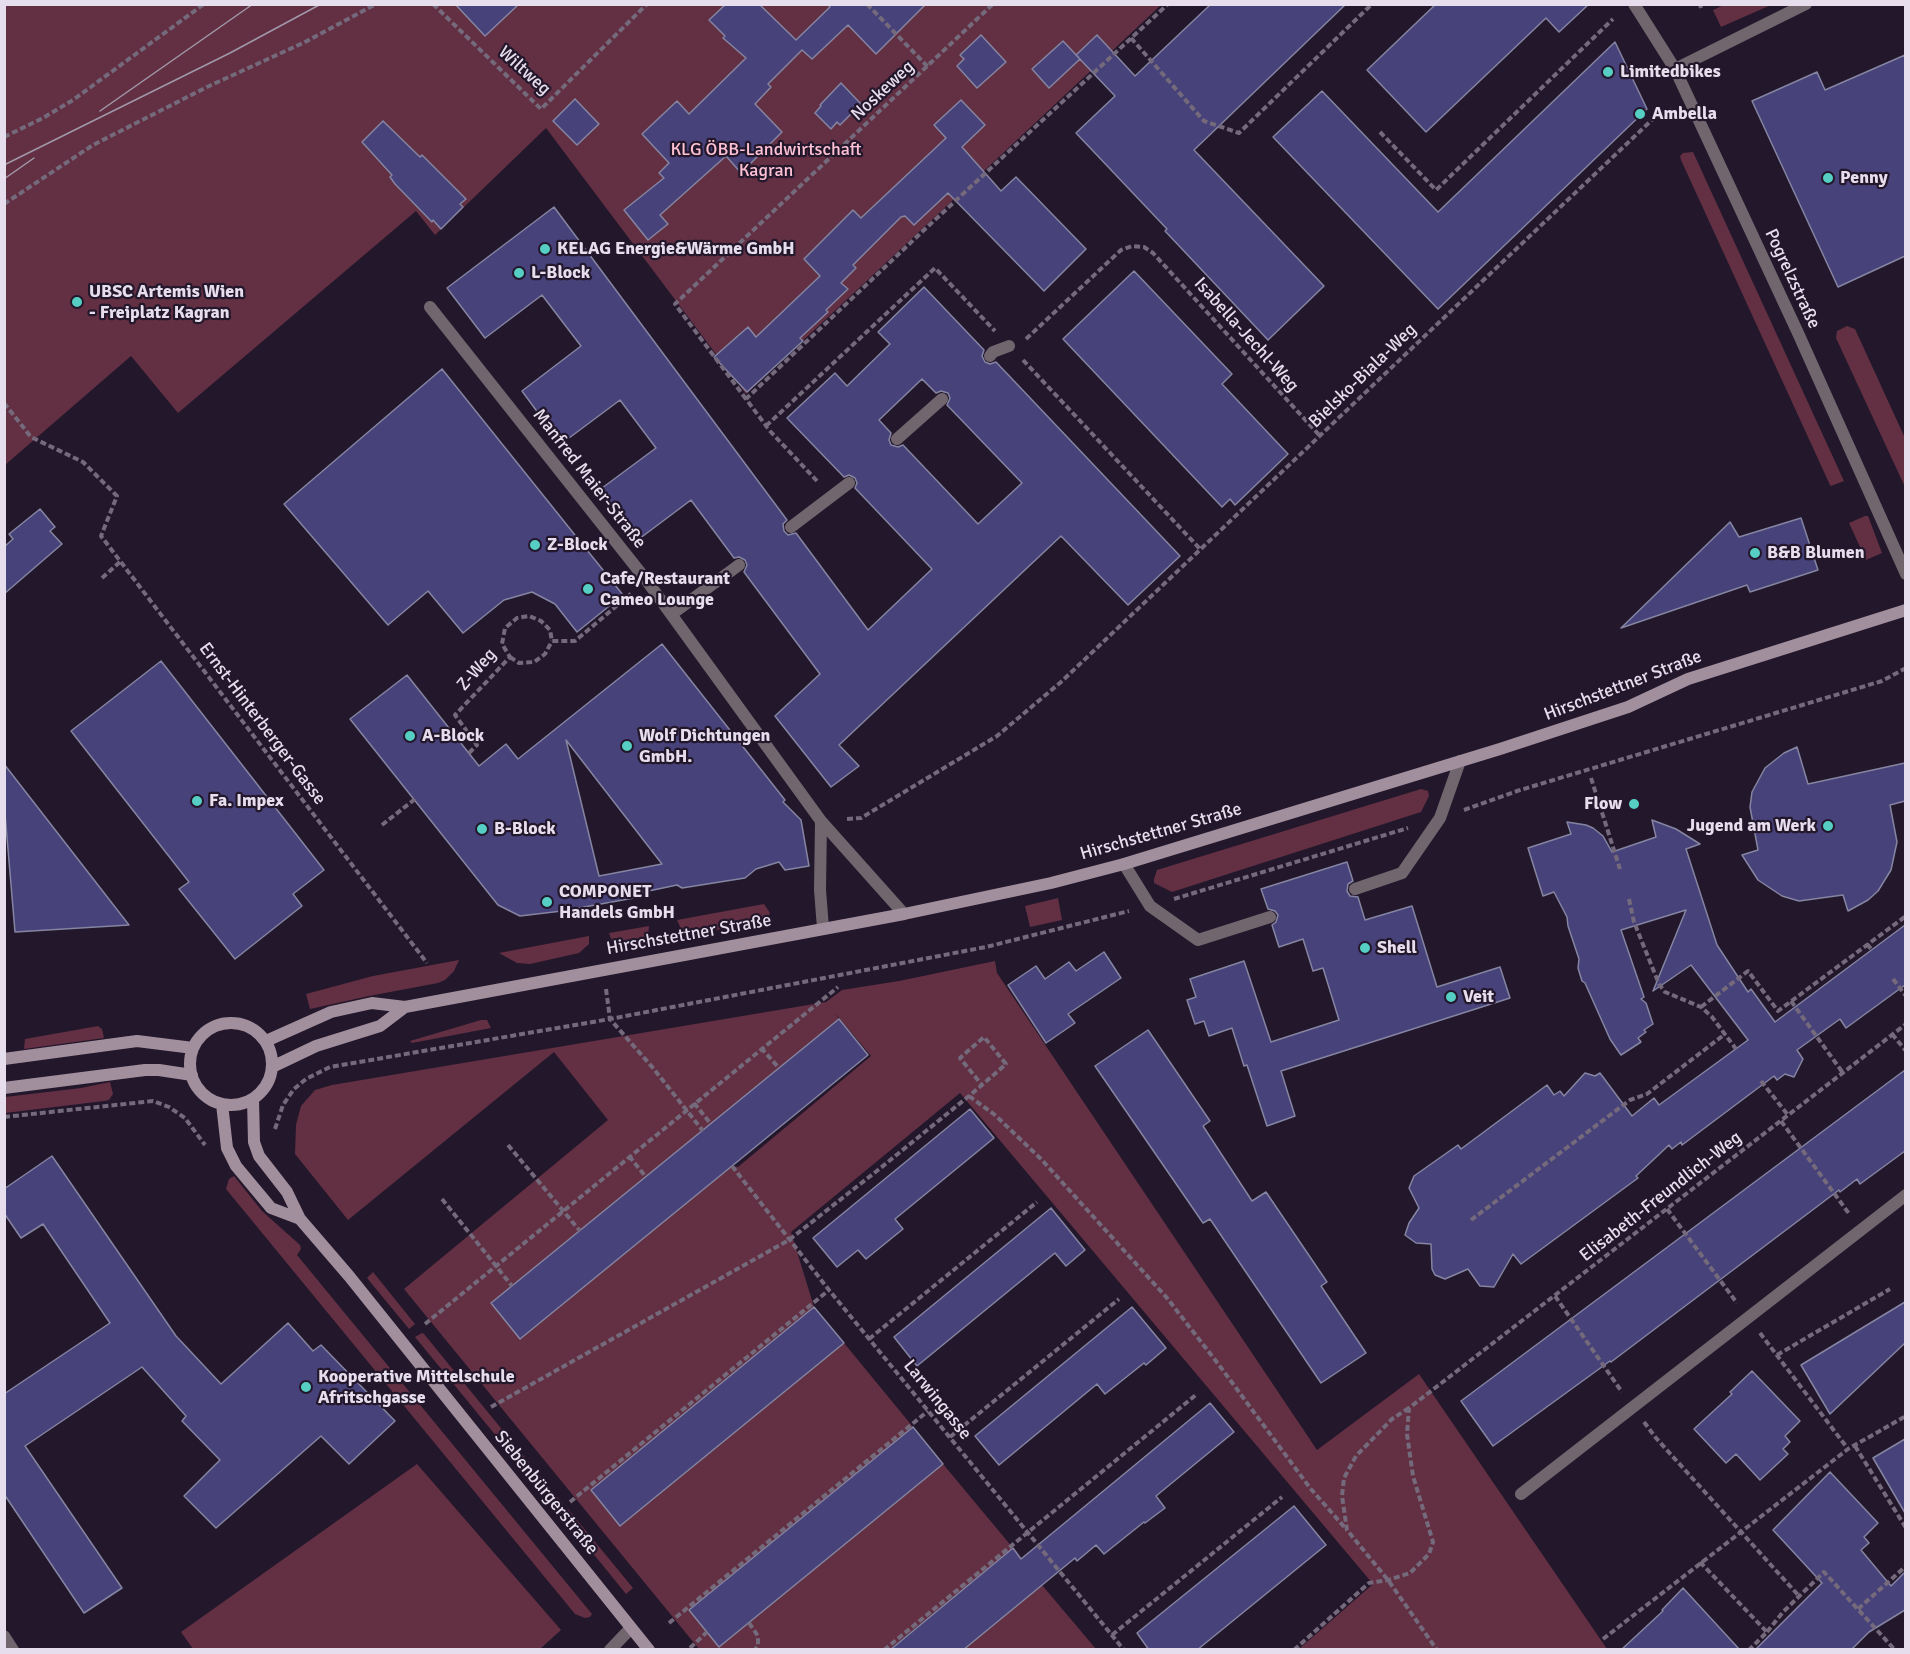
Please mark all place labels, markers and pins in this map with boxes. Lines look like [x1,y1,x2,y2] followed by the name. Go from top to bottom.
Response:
[1620,61,1721,83] place label: Limitedbikes
[1601,65,1615,79] marker: Limitedbikes
[1652,103,1717,125] place label: Ambella
[1633,107,1647,121] marker: Ambella
[1840,167,1888,189] place label: Penny
[1821,171,1835,185] marker: Penny
[557,238,795,260] place label: KELAG Energie&Wärme GmbH
[538,242,552,256] marker: KELAG Energie&Wärme GmbH
[531,262,590,284] place label: L-Block
[512,266,526,280] marker: L-Block
[89,281,244,324] place label: UBSC Artemis Wien - Freiplatz Kagran
[70,295,84,309] marker: UBSC Artemis Wien - Freiplatz Kagran
[547,534,608,556] place label: Z-Block
[528,538,542,552] marker: Z-Block
[1767,542,1865,564] place label: B&B Blumen
[1748,546,1762,560] marker: B&B Blumen
[600,568,730,610] place label: Cafe/Restaurant Cameo Lounge
[581,582,595,596] marker: Cafe/Restaurant Cameo Lounge
[422,725,484,747] place label: A-Block
[639,725,770,768] place label: Wolf Dichtungen GmbH.
[403,729,417,743] marker: A-Block
[620,739,634,753] marker: Wolf Dichtungen GmbH.
[209,790,284,812] place label: Fa. Impex
[1584,793,1622,815] place label: Flow
[190,794,204,808] marker: Fa. Impex
[1627,797,1641,811] marker: Flow
[1687,815,1816,837] place label: Jugend am Werk
[494,818,556,840] place label: B-Block
[1821,819,1835,833] marker: Jugend am Werk
[475,822,489,836] marker: B-Block
[559,881,675,924] place label: COMPONET Handels GmbH
[540,895,554,909] marker: COMPONET Handels GmbH
[1377,937,1417,959] place label: Shell
[1358,941,1372,955] marker: Shell
[1463,986,1494,1008] place label: Veit
[1444,990,1458,1004] marker: Veit
[318,1366,515,1408] place label: Kooperative Mittelschule Afritschgasse
[299,1380,313,1394] marker: Kooperative Mittelschule Afritschgasse

